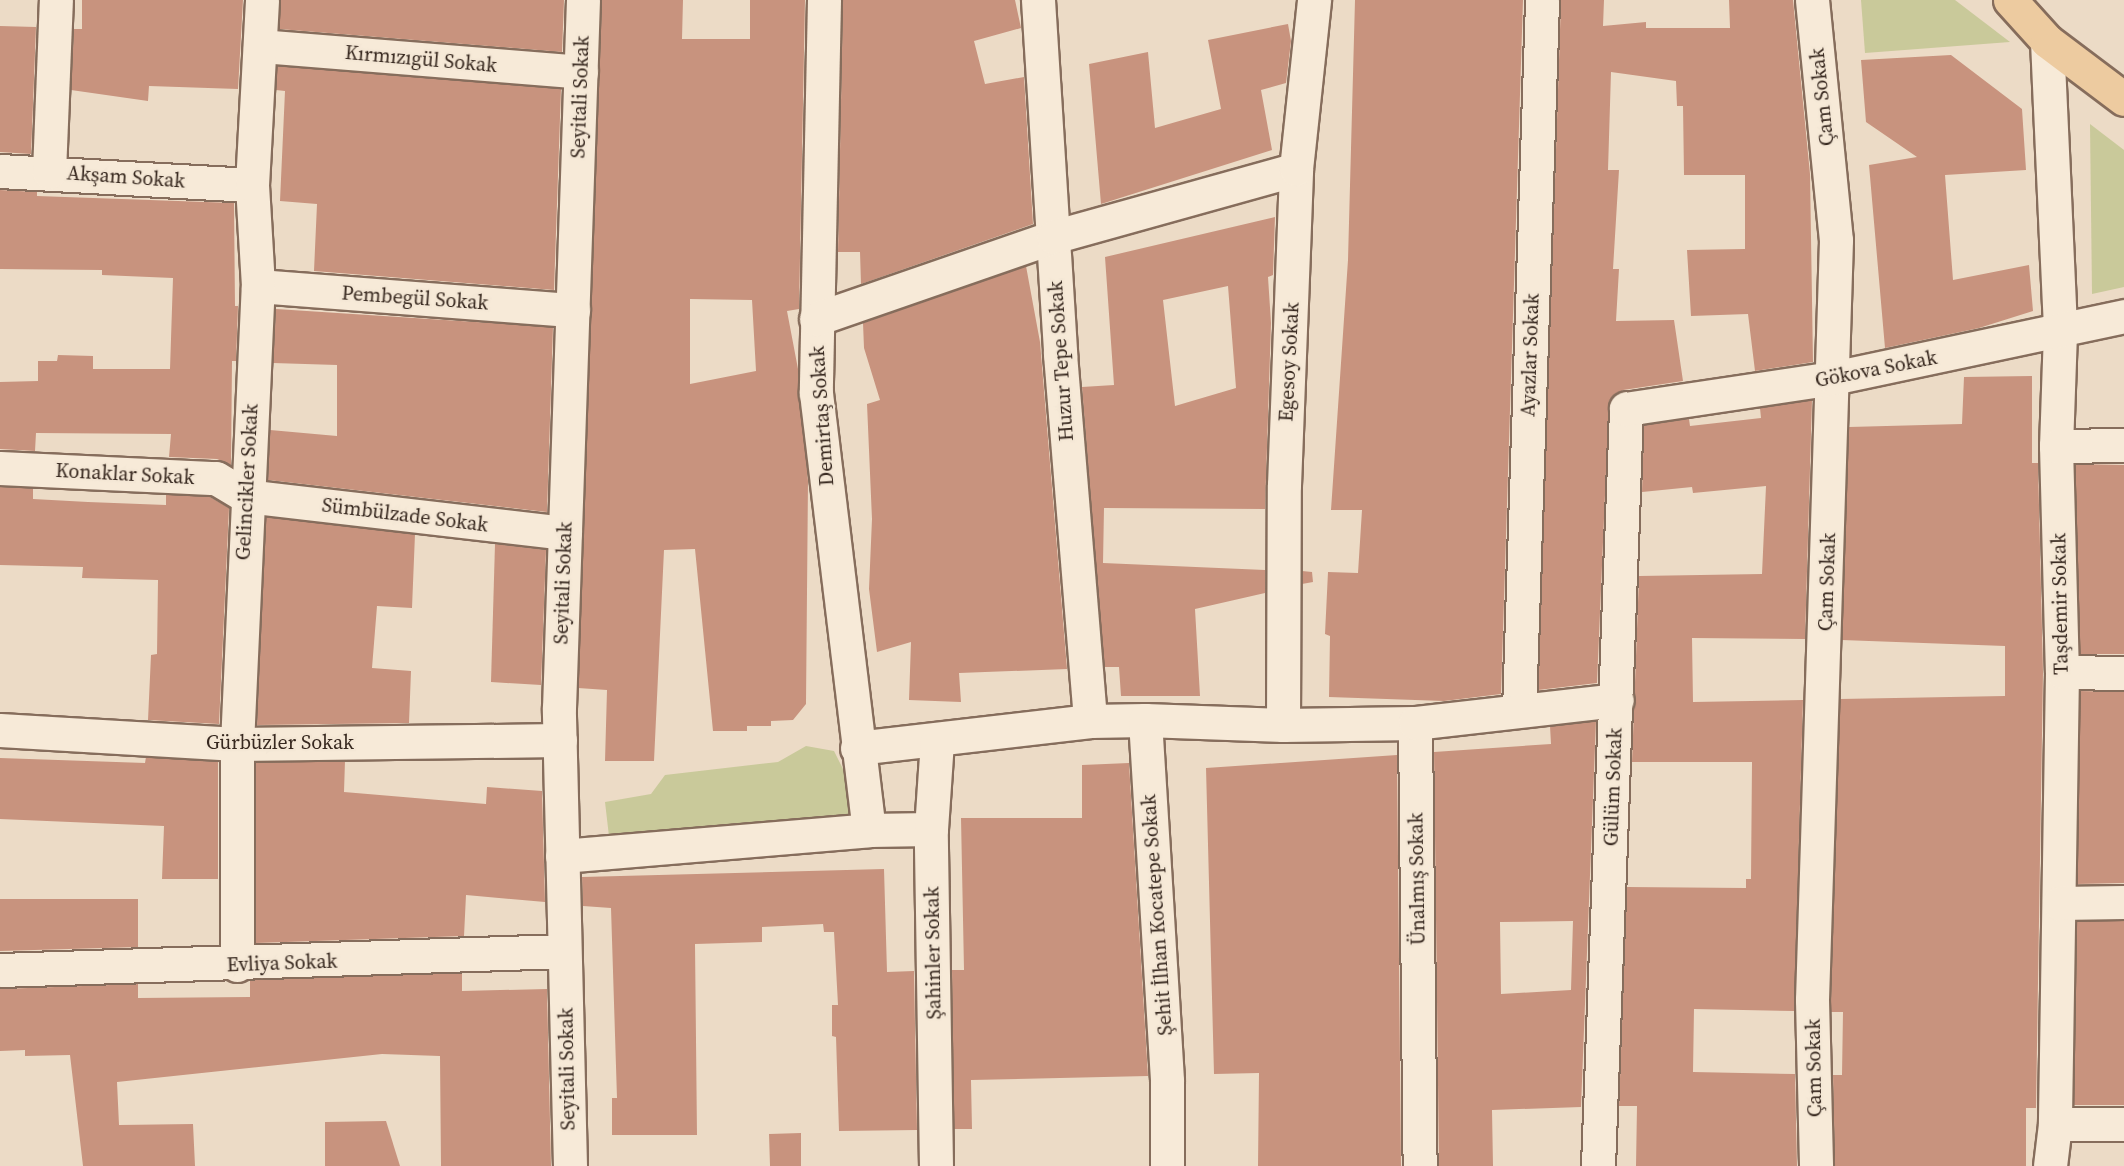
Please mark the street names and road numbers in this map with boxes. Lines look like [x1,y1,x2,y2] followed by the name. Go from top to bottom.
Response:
[566,35,594,159] street label: Seyitali Sokak
[344,40,498,78] street label: Kırmızıgül Sokak
[1805,47,1839,147] street label: Çam Sokak
[66,161,186,193] street label: Akşam Sokak
[1043,280,1079,442] street label: Huzur Tepe Sokak
[341,281,489,315] street label: Pembegül Sokak
[1516,293,1544,417] street label: Ayazlar Sokak
[1274,302,1304,422] street label: Egesoy Sokak
[805,345,839,487] street label: Demirtaş Sokak
[1813,345,1939,393] street label: Gökova Sokak
[231,403,263,561] street label: Gelincikler Sokak
[55,458,195,490] street label: Konaklar Sokak
[321,493,489,537] street label: Sümbülzade Sokak
[549,521,577,645] street label: Seyitali Sokak
[1813,532,1841,632] street label: Çam Sokak
[2047,533,2073,675] street label: Taşdemir Sokak
[1599,727,1627,847] street label: Gülüm Sokak
[206,730,354,754] street label: Gürbüzler Sokak
[1137,794,1177,1036] street label: Şehit İlhan Kocatepe Sokak
[1404,813,1430,945] street label: Ünalmış Sokak
[920,886,946,1020] street label: Şahinler Sokak
[226,949,338,977] street label: Evliya Sokak
[554,1007,580,1131] street label: Seyitali Sokak
[1801,1019,1827,1117] street label: Çam Sokak

